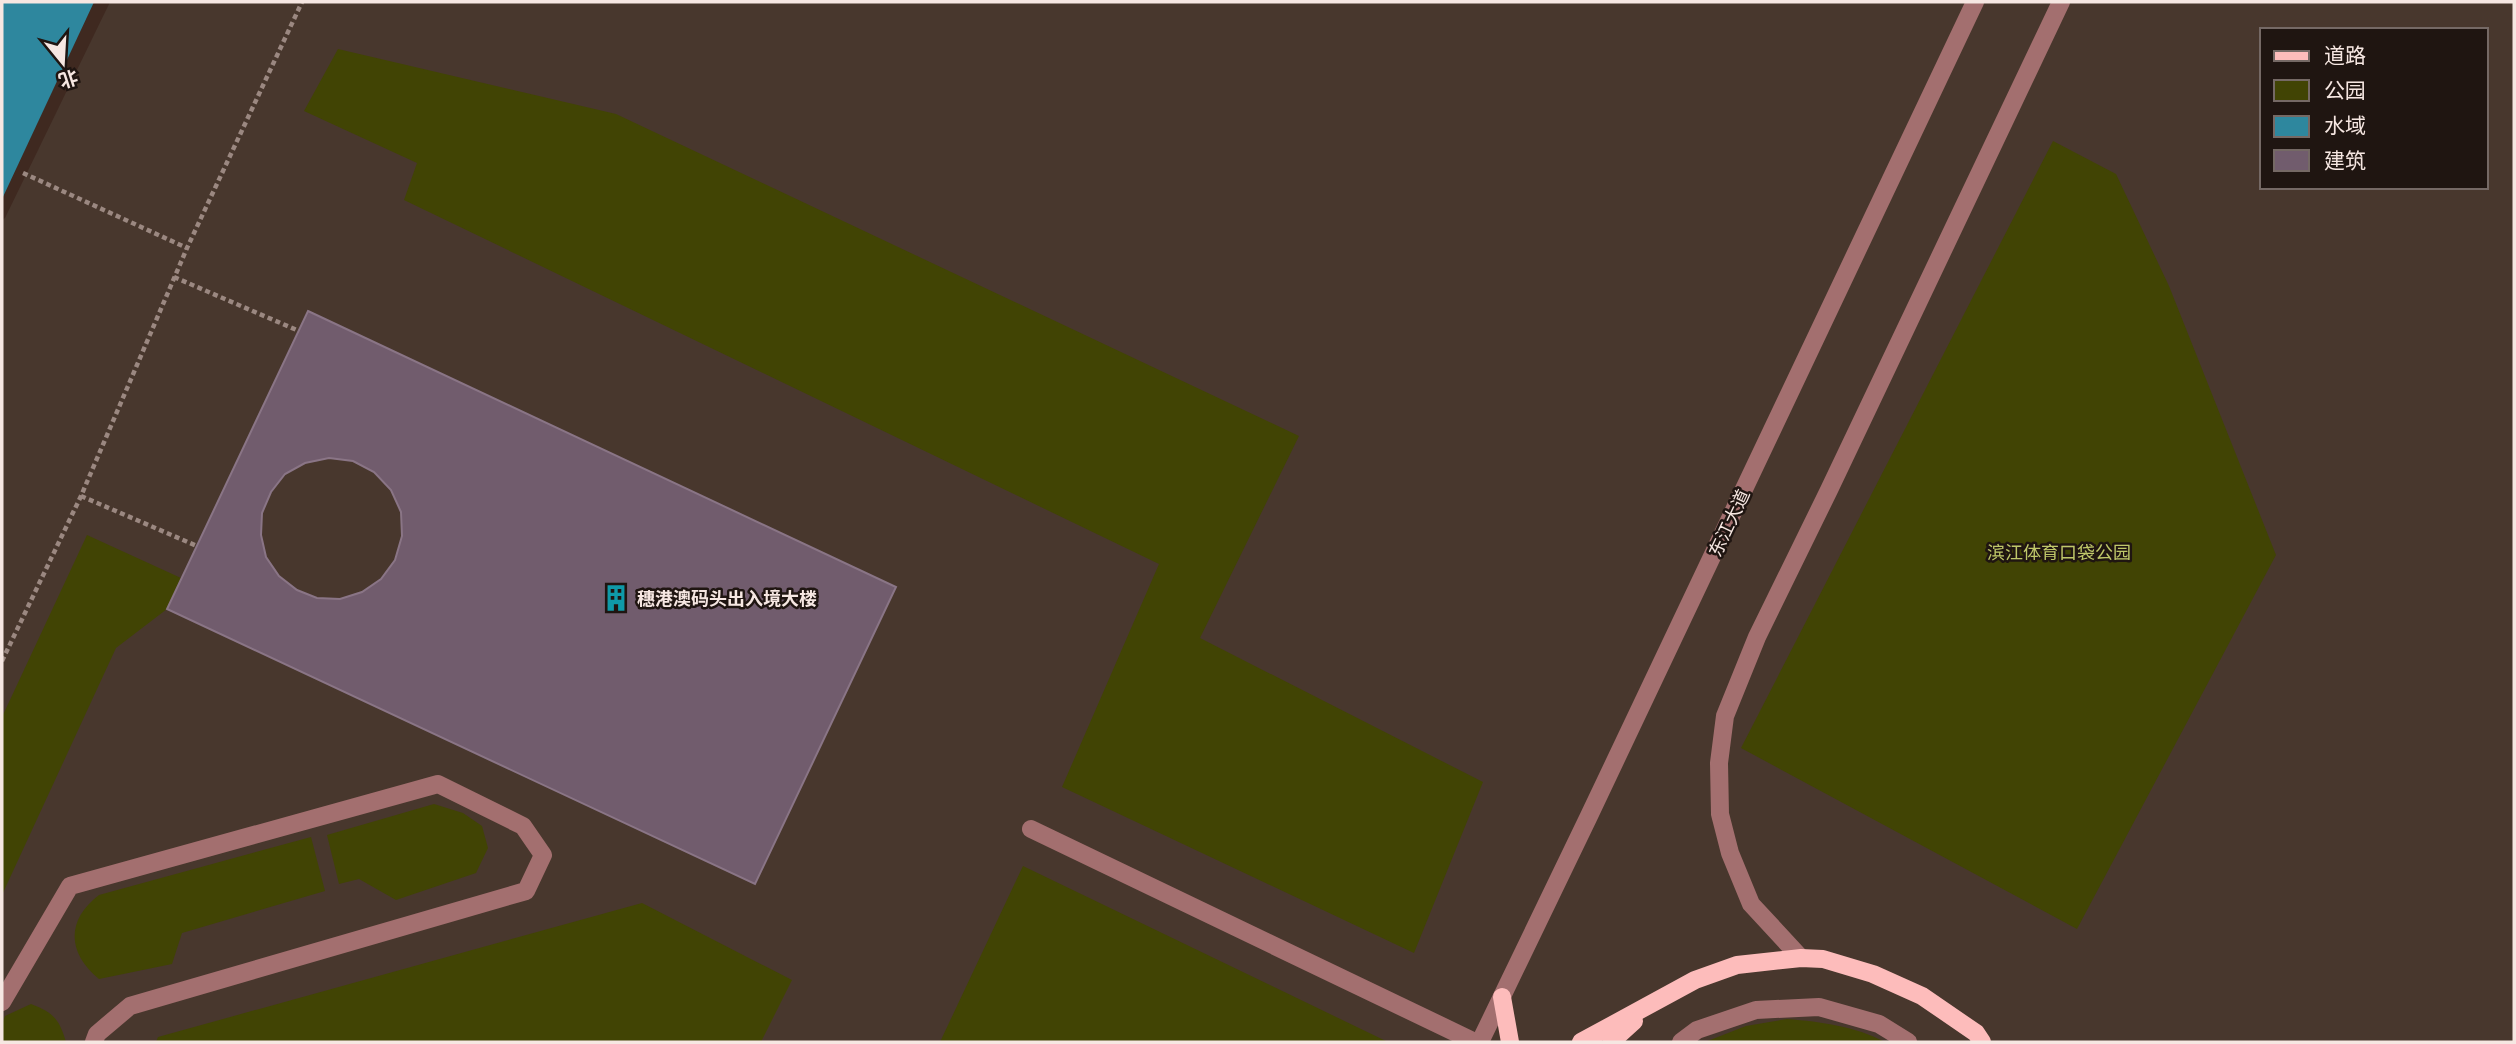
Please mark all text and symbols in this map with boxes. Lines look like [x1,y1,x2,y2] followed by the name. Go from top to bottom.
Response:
[28,28,98,98] north arrow
[2260,28,2488,189] legend
[2324,42,2366,69] text: 道路
[56,65,81,94] text: 北
[2324,77,2366,104] text: 公园
[2324,112,2366,139] text: 水域
[2324,147,2366,174] text: 建筑
[1703,486,1755,560] street label: 东江大道
[1987,541,2131,564] park label: 滨江体育口袋公园
[601,583,631,613] building icon: 穗港澳码头出入境大楼
[637,587,817,610] place label: 穗港澳码头出入境大楼

